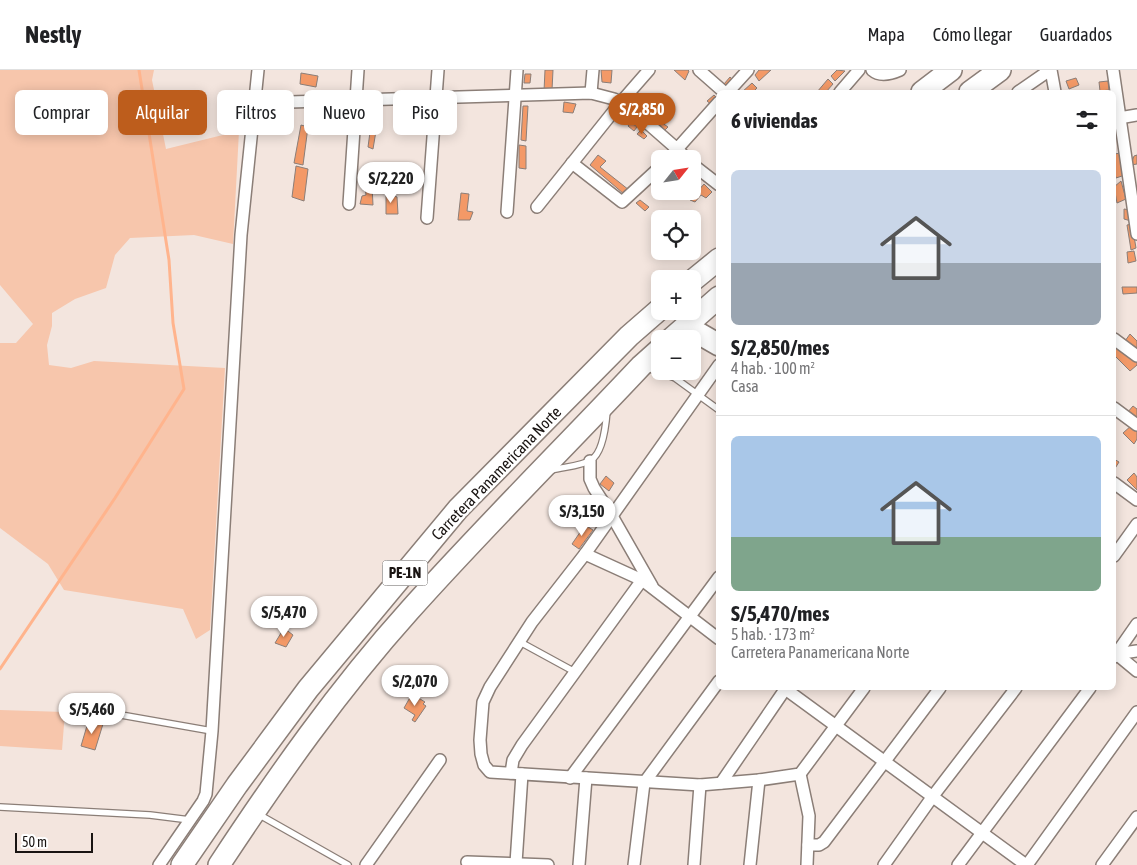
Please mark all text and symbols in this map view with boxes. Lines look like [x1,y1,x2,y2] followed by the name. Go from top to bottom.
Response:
[25,21,81,48] text: Nestly
[867,24,905,45] text: Mapa
[933,24,1012,45] text: Cómo llegar
[1040,24,1112,45] text: Guardados
[15,90,108,135] chip: Comprar
[118,90,207,135] chip: Alquilar
[217,90,294,135] chip: Filtros
[304,90,383,135] chip: Nuevo
[393,90,457,135] chip: Piso
[596,92,688,135] pin: S/2,850
[619,100,665,118] text: S/2,850
[1073,106,1101,134] icon: filters
[731,108,818,132] text: 6 viviendas
[651,150,701,200] north arrow
[651,150,701,380] map controls
[345,162,437,204] pin: S/2,220
[368,169,414,187] text: S/2,220
[871,203,961,293] icon: home
[651,210,701,260] button: locate
[651,270,701,320] button: +
[651,330,701,380] button: −
[731,335,829,359] text: S/2,850/mes
[731,359,815,377] text: 4 hab. · 100 m²
[731,377,759,395] text: Casa
[428,403,564,543] street label: Carretera Panamericana Norte
[871,468,961,558] icon: home
[536,494,628,537] pin: S/3,150
[559,502,605,520] text: S/3,150
[382,560,428,586] road number: PE-1N
[238,596,330,638] pin: S/5,470
[731,601,829,625] text: S/5,470/mes
[261,603,307,621] text: S/5,470
[731,625,815,643] text: 5 hab. · 173 m²
[731,643,909,661] text: Carretera Panamericana Norte
[369,664,461,707] pin: S/2,070
[392,672,438,690] text: S/2,070
[46,692,138,735] pin: S/5,460
[69,700,115,718] text: S/5,460
[15,830,92,853] scale bar
[22,834,47,850] text: 50 m

